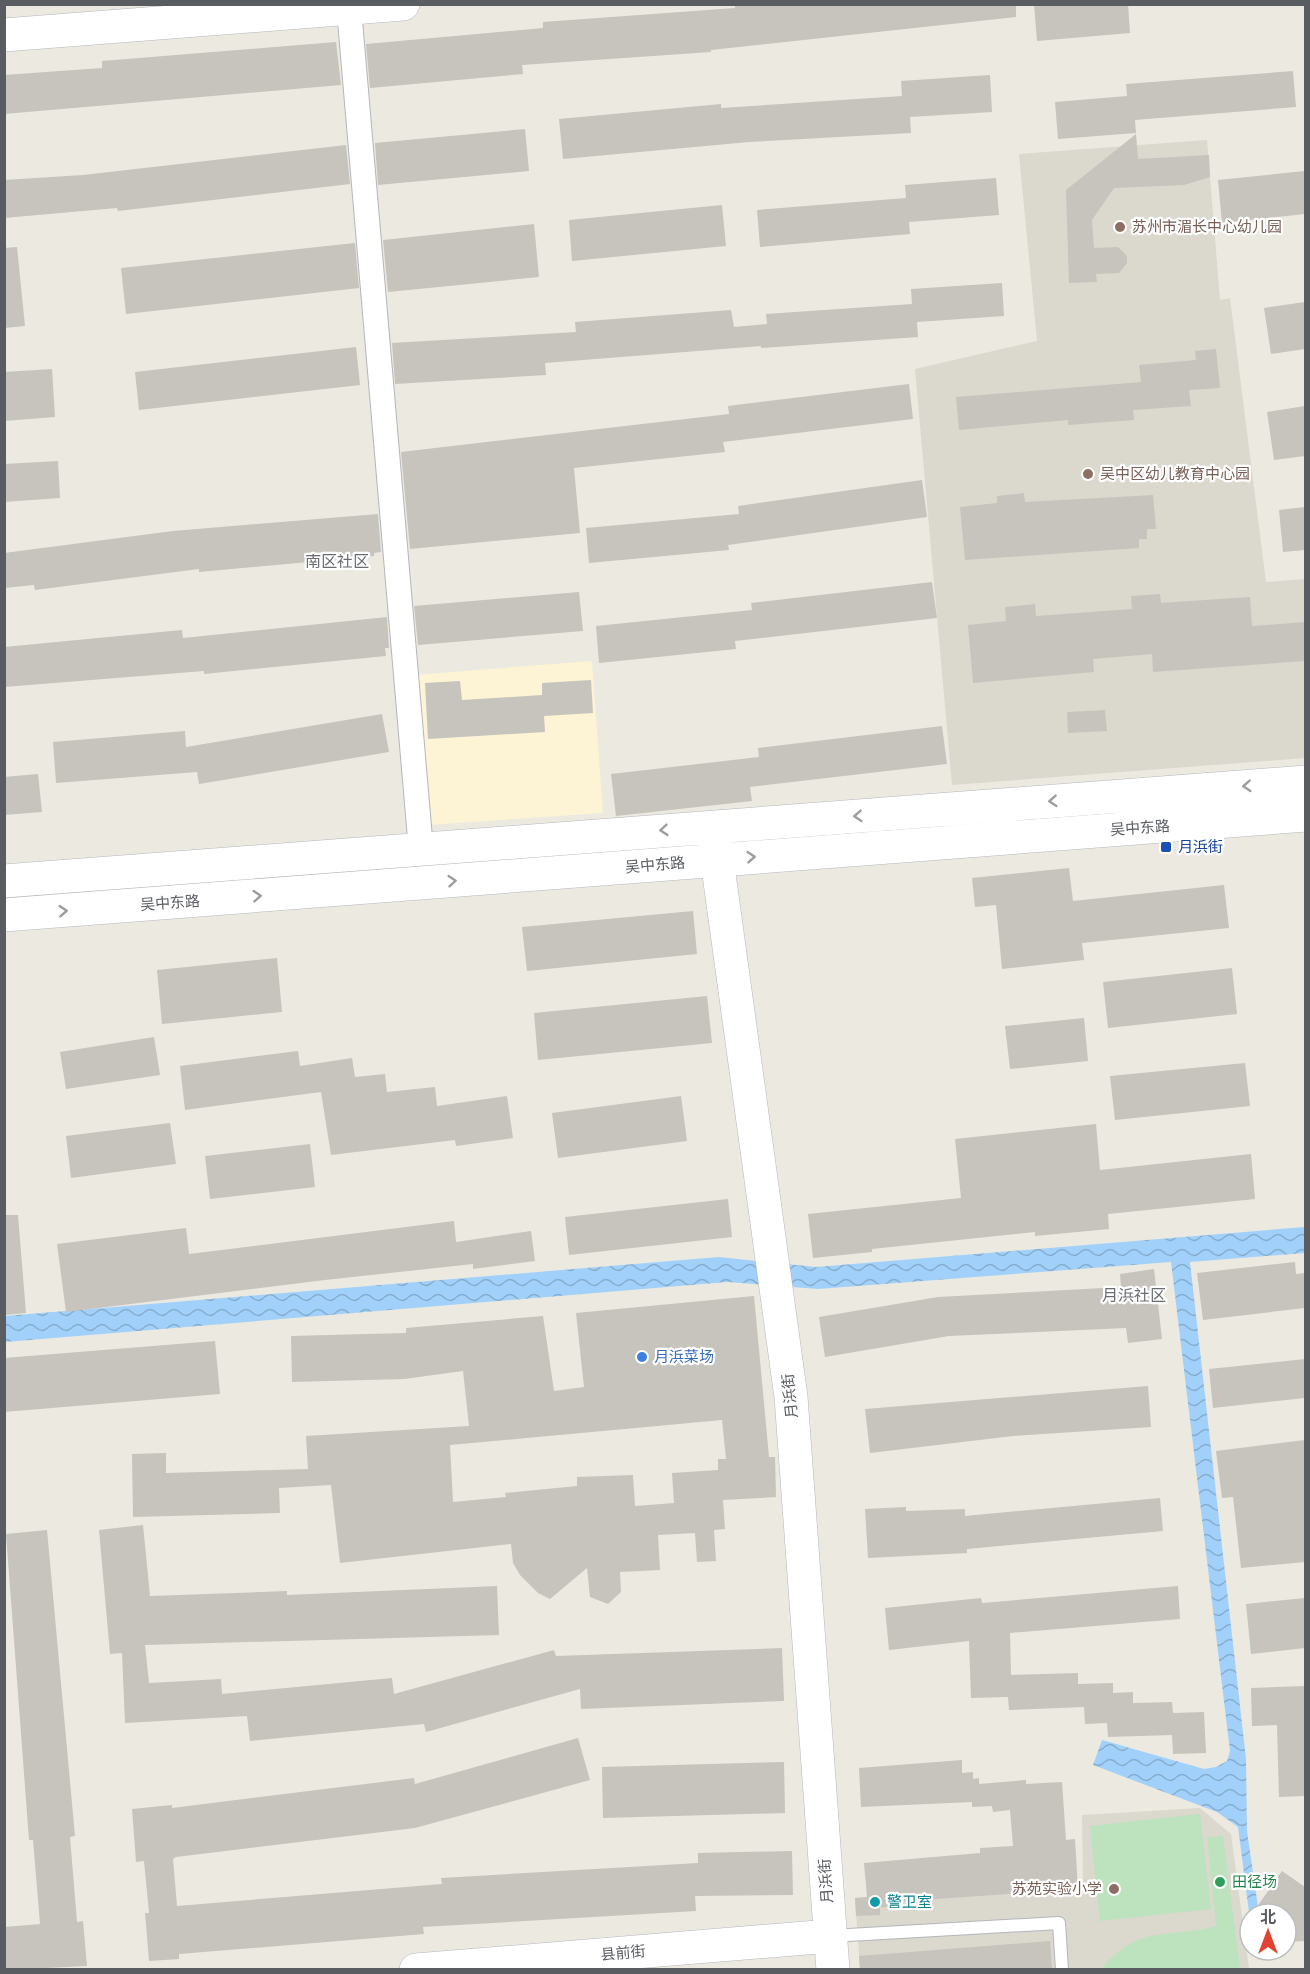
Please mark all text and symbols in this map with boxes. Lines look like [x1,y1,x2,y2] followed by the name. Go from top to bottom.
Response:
[1132,218,1282,236] place label: 苏州市湄长中心幼儿园
[1113,220,1127,234] marker: 苏州市湄长中心幼儿园
[1100,465,1250,483] place label: 吴中区幼儿教育中心园
[1081,467,1095,481] marker: 吴中区幼儿教育中心园
[305,552,369,571] district label: 南区社区
[1243,780,1252,793] one-way arrow
[1048,794,1057,807] one-way arrow
[854,809,863,822] one-way arrow
[1109,817,1171,839] street label: 吴中东路
[659,824,668,837] one-way arrow
[1178,838,1223,856] place label: 月浜街
[1159,840,1173,854] marker: 月浜街
[746,851,755,864] one-way arrow
[624,853,686,877] street label: 吴中东路
[447,875,456,888] one-way arrow
[253,890,262,903] one-way arrow
[139,892,201,914] street label: 吴中东路
[58,905,67,918] one-way arrow
[1102,1286,1166,1305] district label: 月浜社区
[654,1348,714,1366] place label: 月浜菜场
[635,1350,649,1364] marker: 月浜菜场
[779,1373,801,1419] street label: 月浜街
[815,1858,837,1904] street label: 月浜街
[1232,1873,1277,1891] place label: 田径场
[1213,1875,1227,1889] marker: 田径场
[1012,1880,1102,1898] place label: 苏苑实验小学
[1107,1882,1121,1896] marker: 苏苑实验小学
[887,1893,932,1911] place label: 警卫室
[868,1895,882,1909] marker: 警卫室
[1238,1902,1298,1962] north arrow
[1260,1908,1276,1927] text: 北
[600,1942,646,1964] street label: 县前街

